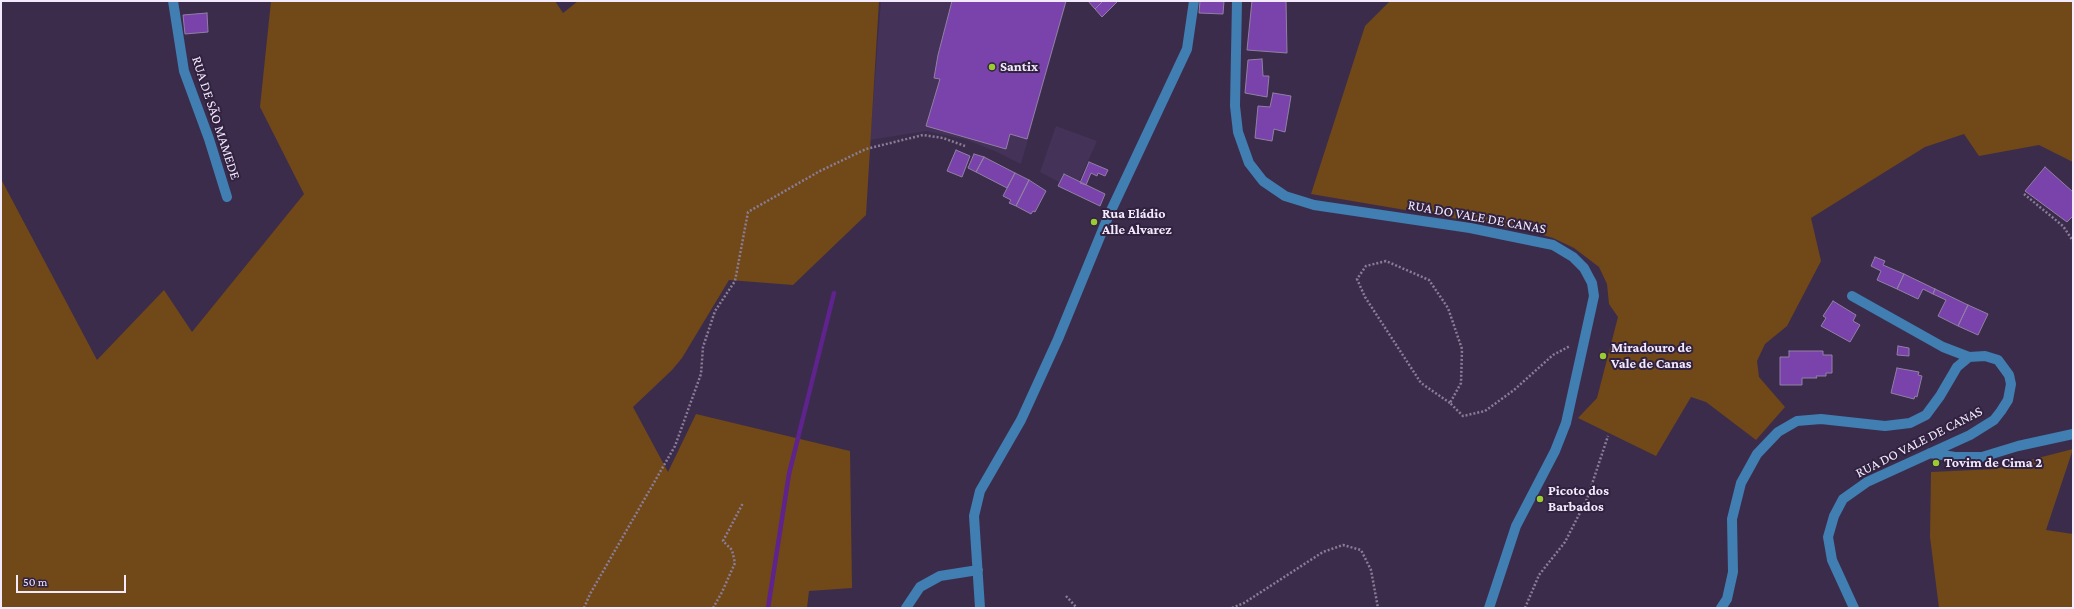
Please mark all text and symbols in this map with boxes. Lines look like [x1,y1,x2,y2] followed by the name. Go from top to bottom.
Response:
[188,54,244,182] street label: RUA DE SÃO MAMEDE
[1000,59,1038,75] place label: Santix
[987,62,997,72] marker: Santix
[1407,197,1547,237] street label: RUA DO VALE DE CANAS
[1102,206,1172,238] place label: Rua Eládio Alle Alvarez
[1089,217,1099,227] marker: Rua Eládio Alle Alvarez
[1611,340,1692,372] place label: Miradouro de Vale de Canas
[1598,351,1608,361] marker: Miradouro de Vale de Canas
[1853,403,1985,481] street label: RUA DO VALE DE CANAS
[1944,455,2042,471] place label: Tovim de Cima 2
[1931,458,1941,468] marker: Tovim de Cima 2
[1548,483,1609,516] place label: Picoto dos Barbados
[1535,494,1545,504] marker: Picoto dos Barbados
[18,567,128,593] scale bar
[23,575,47,589] text: 50 m

